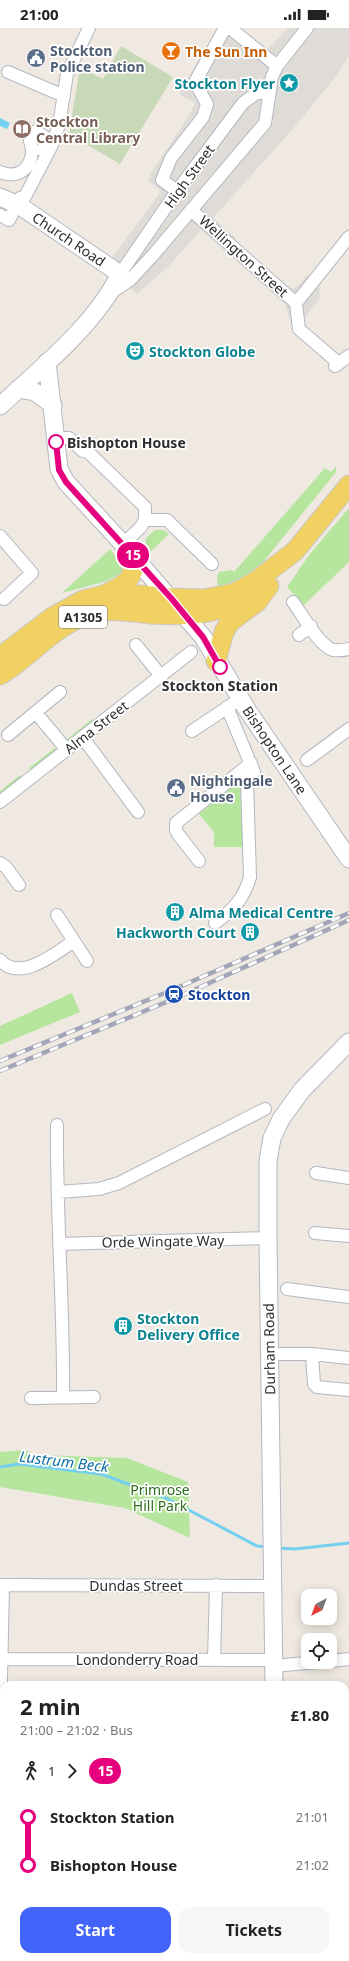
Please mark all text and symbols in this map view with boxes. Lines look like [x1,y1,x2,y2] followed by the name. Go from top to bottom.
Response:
[20,4,59,24] text: 21:00
[160,40,182,62] bar icon: The Sun Inn
[50,41,145,76] place label: Stockton Police station
[185,42,267,61] place label: The Sun Inn
[25,47,47,69] public building icon: Stockton Police station
[278,72,300,94] place icon: Stockton Flyer
[175,74,276,93] place label: Stockton Flyer
[36,112,140,147] place label: Stockton Central Library
[11,118,33,140] library icon: Stockton Central Library
[160,140,218,212] street label: High Street
[29,208,109,270] street label: Church Road
[195,211,293,301] street label: Wellington Street
[124,340,146,362] theatre icon: Stockton Globe
[149,342,255,361] place label: Stockton Globe
[67,433,186,452] place label: Bishopton House
[48,434,64,450] marker: Bishopton House
[115,542,151,568] line badge: 15
[125,545,141,564] text: 15
[59,606,107,628] road number: A1305
[212,659,228,675] marker: Stockton Station
[162,676,278,695] place label: Stockton Station
[60,696,132,758] street label: Alma Street
[238,702,312,798] street label: Bishopton Lane
[190,771,273,806] place label: Nightingale House
[165,777,187,799] public building icon: Nightingale House
[164,901,186,923] building icon: Alma Medical Centre
[189,903,333,922] place label: Alma Medical Centre
[239,921,261,943] building icon: Hackworth Court
[116,923,236,942] place label: Hackworth Court
[163,983,185,1005] station icon: Stockton
[188,985,250,1004] place label: Stockton
[102,1230,225,1252] street label: Orde Wingate Way
[259,1303,279,1395] street label: Durham Road
[137,1309,240,1344] place label: Stockton Delivery Office
[112,1315,134,1337] building icon: Stockton Delivery Office
[18,1446,110,1476] water label: Lustrum Beck
[130,1480,190,1515] park label: Primrose Hill Park
[89,1576,183,1595] street label: Dundas Street
[301,1589,337,1625] north arrow
[301,1589,337,1669] map controls
[301,1633,337,1669] button: locate
[76,1650,198,1669] street label: Londonderry Road
[20,1691,81,1721] text: 2 min
[290,1705,329,1725] text: £1.80
[20,1721,133,1739] text: 21:00 – 21:02 · Bus
[20,1760,42,1782] icon: walk
[61,1760,83,1782] icon: forward
[97,1761,113,1780] text: 15
[48,1762,55,1780] text: 1
[50,1807,175,1827] text: Stockton Station
[296,1808,329,1826] text: 21:01
[50,1855,177,1875] text: Bishopton House
[296,1856,329,1874] text: 21:02
[20,1907,171,1953] button: Start
[179,1907,329,1953] button: Tickets

